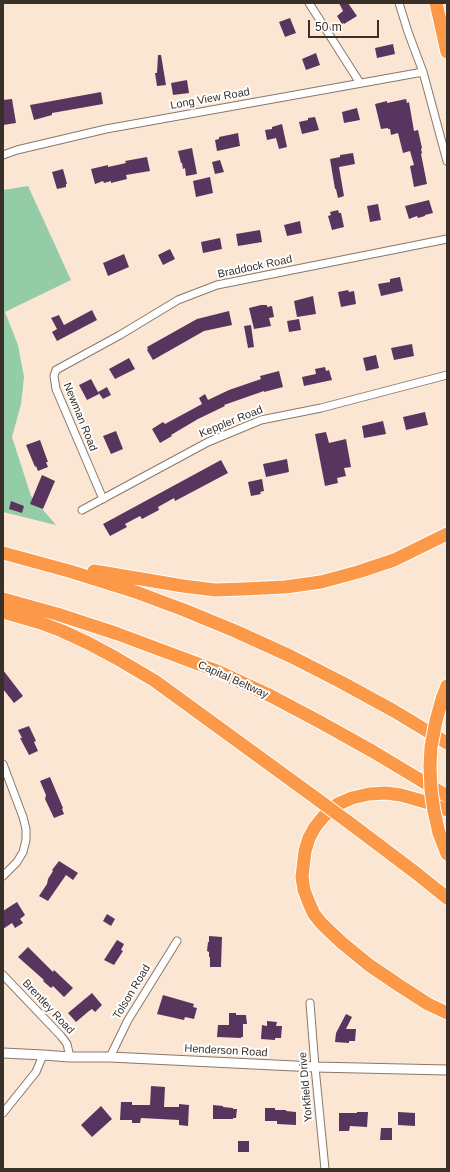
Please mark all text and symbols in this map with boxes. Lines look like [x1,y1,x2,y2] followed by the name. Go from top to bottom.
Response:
[310,12,381,38] scale bar
[315,20,342,34] text: 50 m
[169,86,251,112] street label: Long View Road
[217,253,293,281] street label: Braddock Road
[60,381,100,453] street label: Newman Road
[197,403,265,441] street label: Keppler Road
[196,659,270,701] street label: Capital Beltway
[111,962,153,1022] street label: Tolson Road
[19,977,77,1037] street label: Brentley Road
[184,1042,268,1060] street label: Henderson Road
[296,1051,316,1123] street label: Yorkfield Drive

